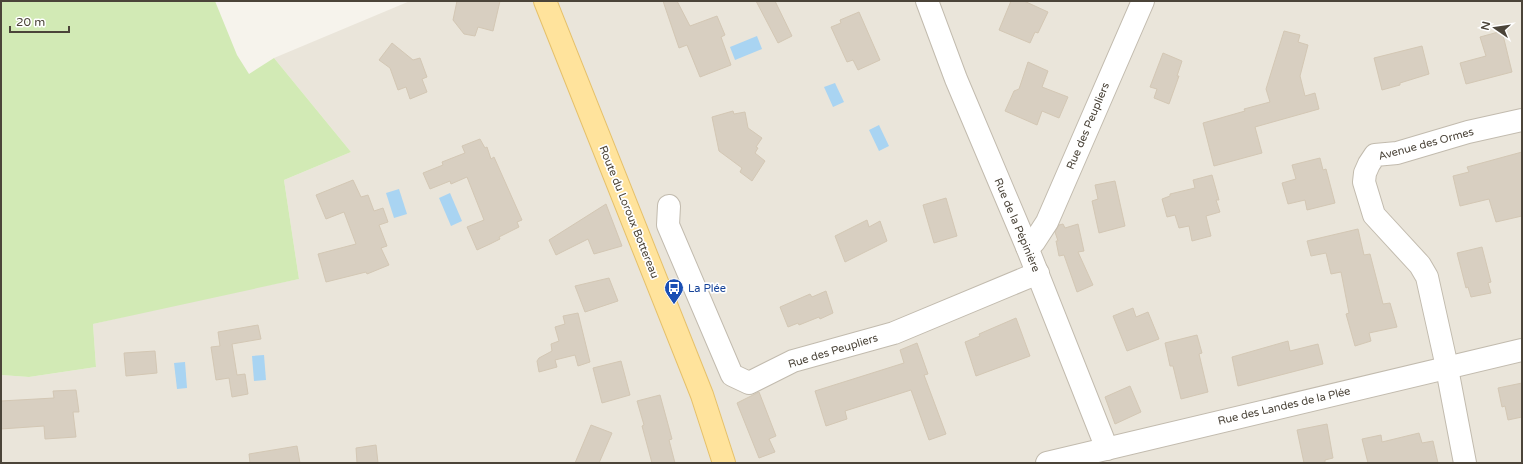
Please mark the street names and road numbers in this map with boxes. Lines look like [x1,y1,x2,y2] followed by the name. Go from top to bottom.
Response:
[1064,81,1112,171] street label: Rue des Peupliers
[1377,125,1475,163] street label: Avenue des Ormes
[596,144,662,280] street label: Route du Loroux Bottereau
[991,176,1043,274] street label: Rue de la Pépinière
[787,331,879,371] street label: Rue des Peupliers
[1216,384,1352,428] street label: Rue des Landes de la Plée

